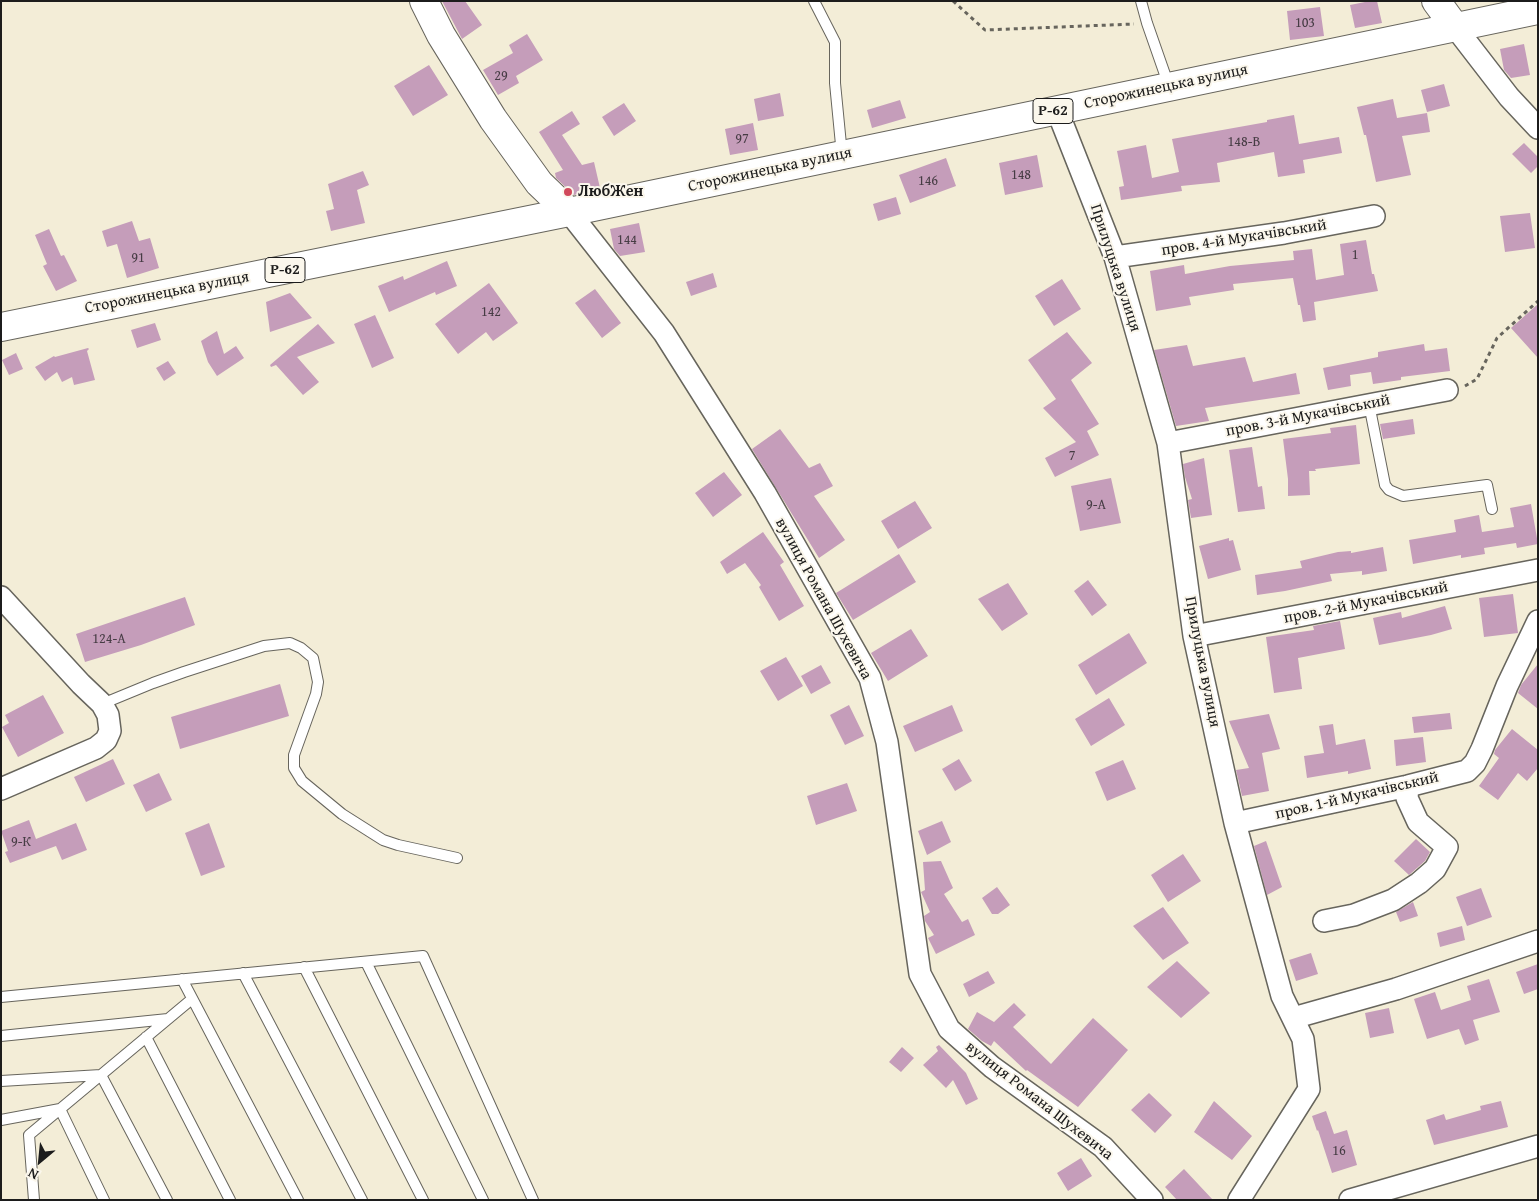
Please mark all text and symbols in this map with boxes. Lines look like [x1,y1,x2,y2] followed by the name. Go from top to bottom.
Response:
[1295,15,1315,31] house number: 103
[1082,60,1250,114] street label: Сторожинецька вулиця
[494,68,508,84] house number: 29
[1033,98,1073,124] road number: Р-62
[735,131,749,147] house number: 97
[1228,134,1260,150] house number: 148-В
[686,143,854,197] street label: Сторожинецька вулиця
[1011,167,1031,183] house number: 148
[918,173,938,189] house number: 146
[578,182,643,202] place label: ЛюбЖен
[562,186,574,198] marker: ЛюбЖен
[1085,202,1145,334] street label: Прилуцька вулиця
[1160,215,1328,261] street label: пров. 4-й Мукачівський
[617,232,637,248] house number: 144
[1352,247,1358,263] house number: 1
[131,250,145,266] house number: 91
[265,258,305,282] road number: Р-62
[83,268,251,318] street label: Сторожинецька вулиця
[481,304,501,320] house number: 142
[1224,391,1392,441] street label: пров. 3-й Мукачівський
[1069,448,1075,464] house number: 7
[1086,497,1106,513] house number: 9-А
[771,515,875,683] street label: вулиця Романа Шухевича
[1282,578,1450,628] street label: пров. 2-й Мукачівський
[1180,595,1224,729] street label: Прилуцька вулиця
[92,631,126,647] house number: 124-А
[1274,768,1440,824] street label: пров. 1-й Мукачівський
[11,834,31,850] house number: 9-К
[961,1037,1117,1165] street label: вулиця Романа Шухевича
[15,1136,65,1186] north arrow
[1332,1143,1346,1159] house number: 16
[24,1163,42,1185] text: N

